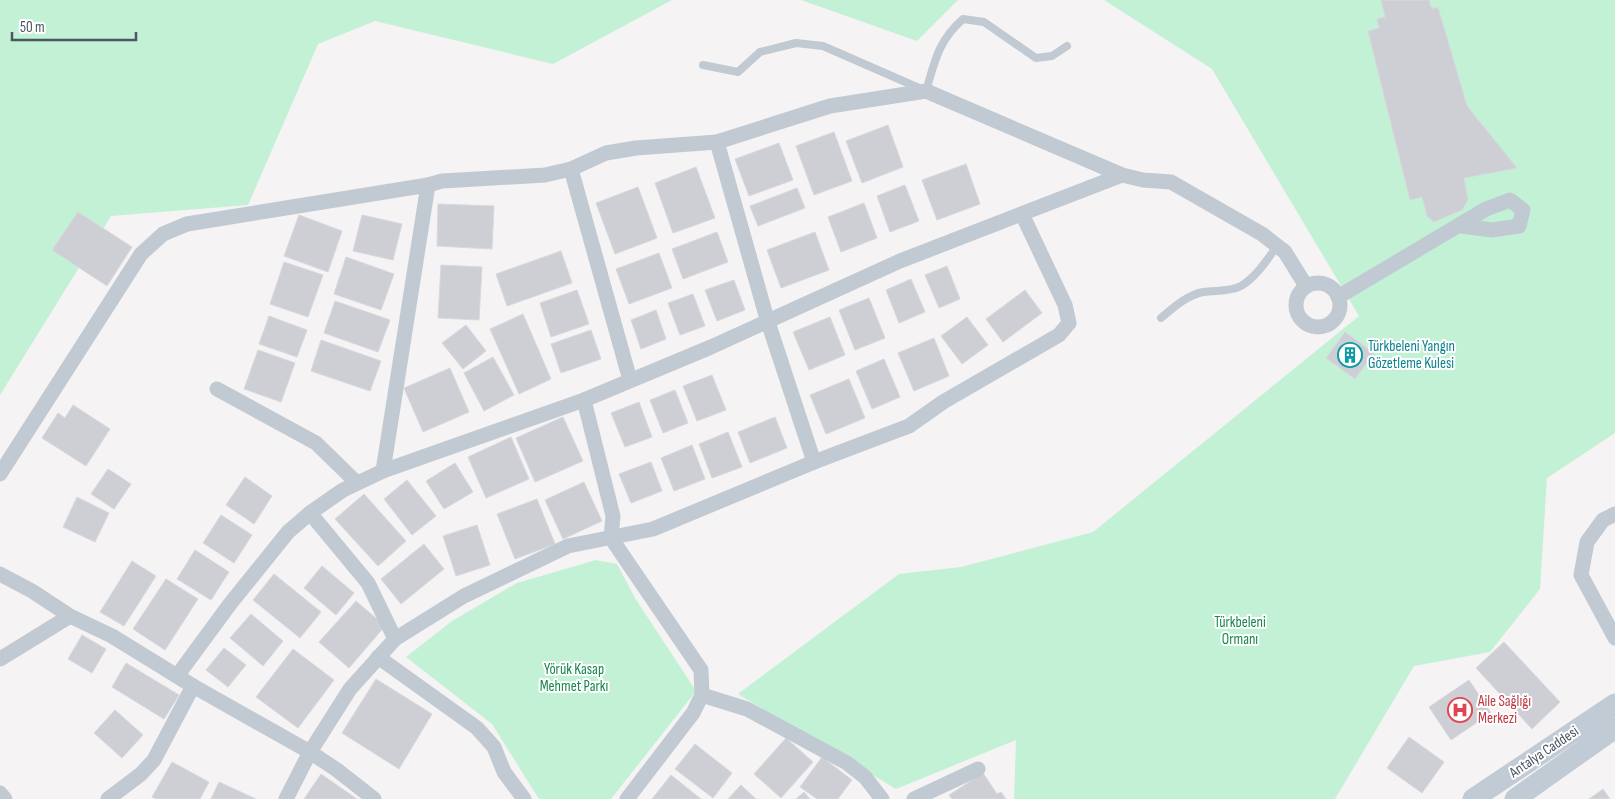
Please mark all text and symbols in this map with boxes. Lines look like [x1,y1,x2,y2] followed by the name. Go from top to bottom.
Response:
[12,10,136,42] scale bar
[20,18,45,37] text: 50 m
[1368,337,1455,373] place label: Türkbeleni Yangın Gözetleme Kulesi
[1337,342,1363,368] building icon: Türkbeleni Yangın Gözetleme Kulesi
[1214,613,1266,649] park label: Türkbeleni Ormanı
[540,660,608,696] park label: Yörük Kasap Mehmet Parkı
[1477,692,1531,728] place label: Aile Sağlığı Merkezi
[1447,697,1473,723] hospital icon: Aile Sağlığı Merkezi
[1505,722,1582,783] street label: Antalya Caddesi

